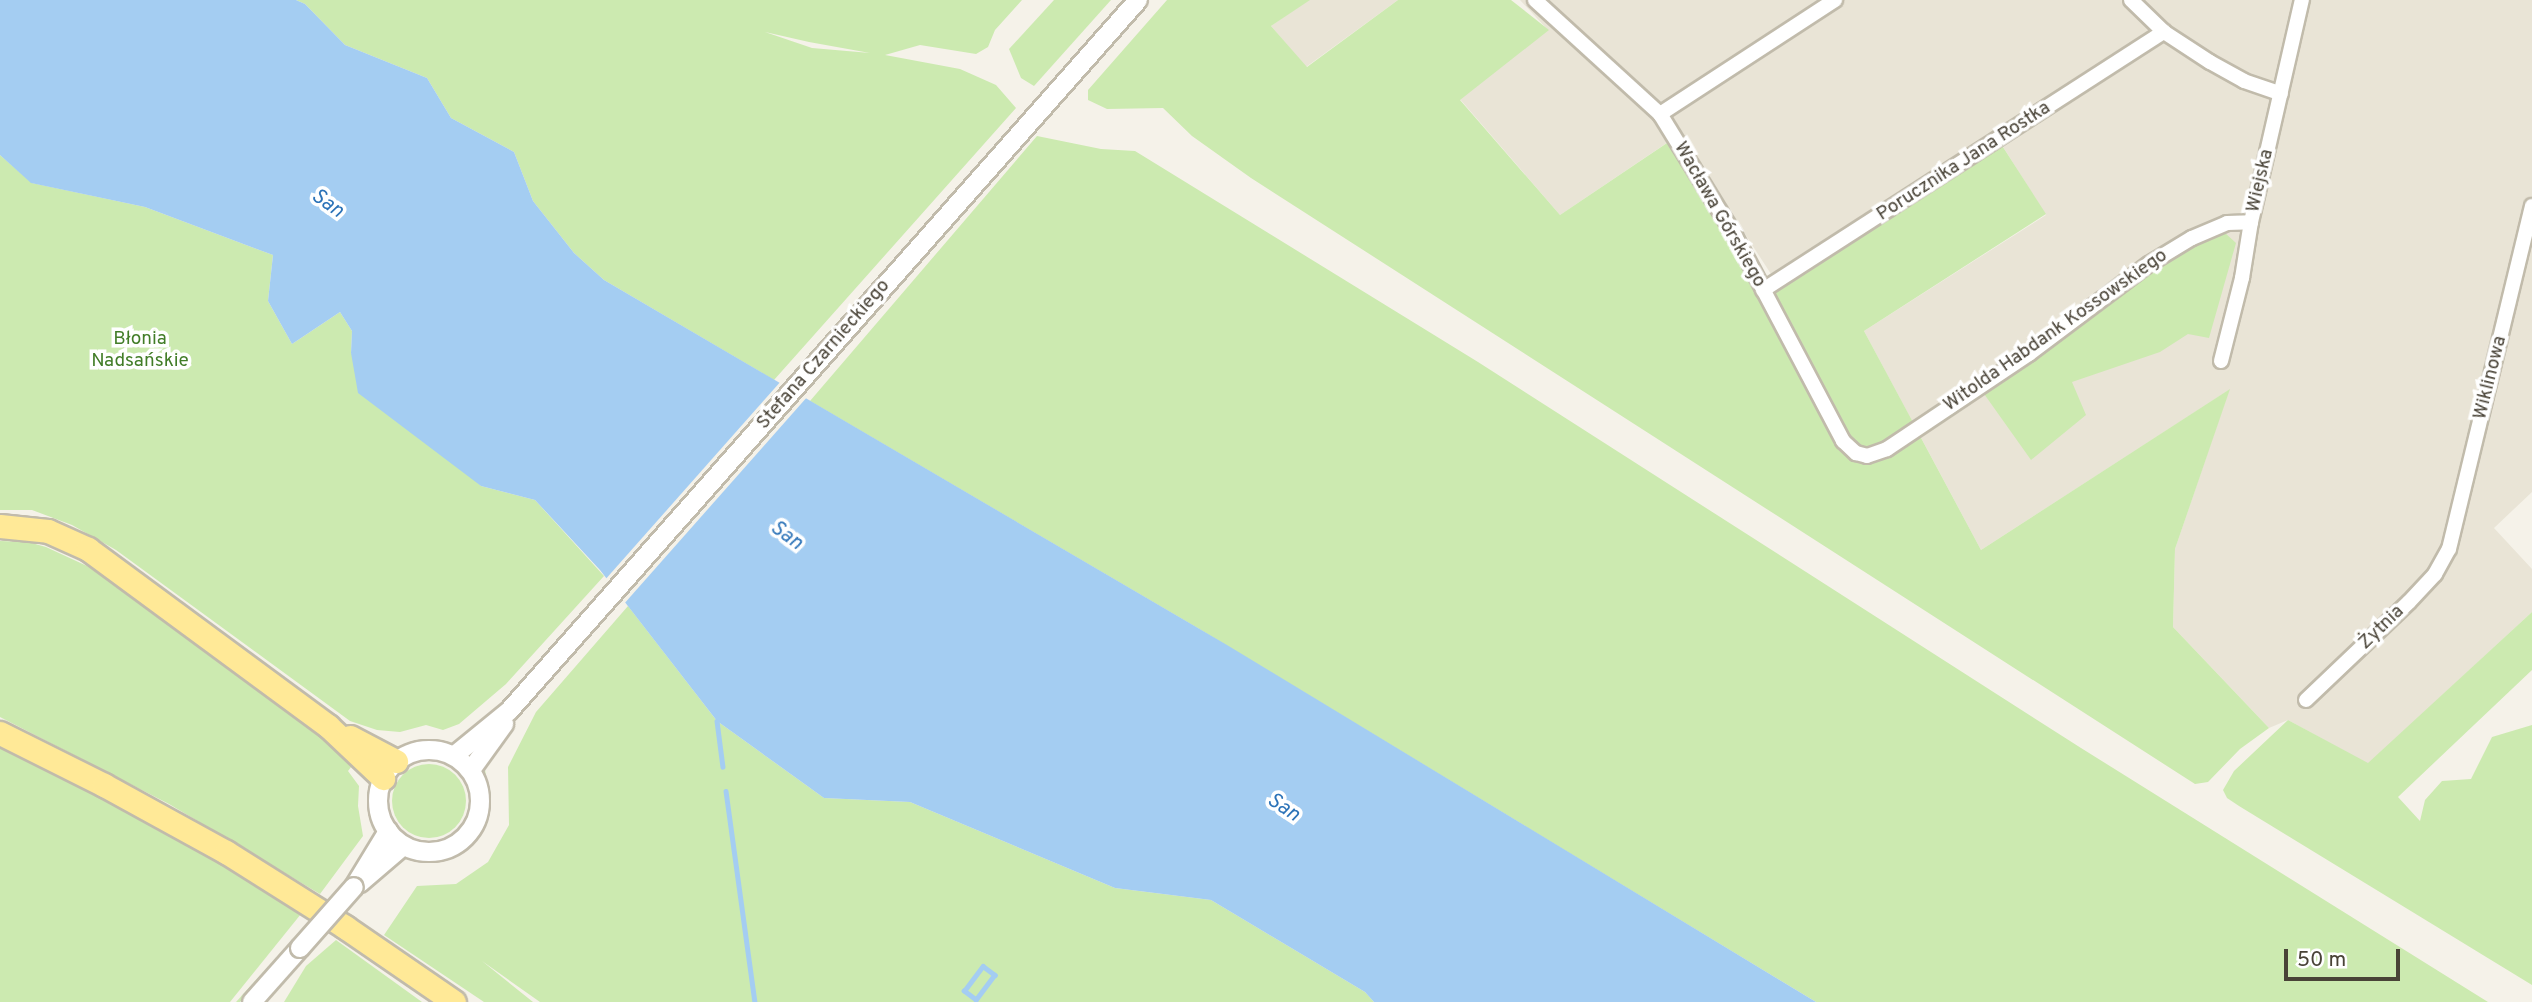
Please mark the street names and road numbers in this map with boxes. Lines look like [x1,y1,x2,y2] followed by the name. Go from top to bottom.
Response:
[1873,97,2055,227] street label: Porucznika Jana Rostka
[1668,138,1770,292] street label: Wacława Górskiego
[2243,147,2279,215] street label: Wiejska
[1940,245,2172,417] street label: Witolda Habdank Kossowskiego
[753,275,895,435] street label: Stefana Czarnieckiego
[2470,334,2512,422] street label: Wiklinowa
[2355,601,2409,655] street label: Żytnia

